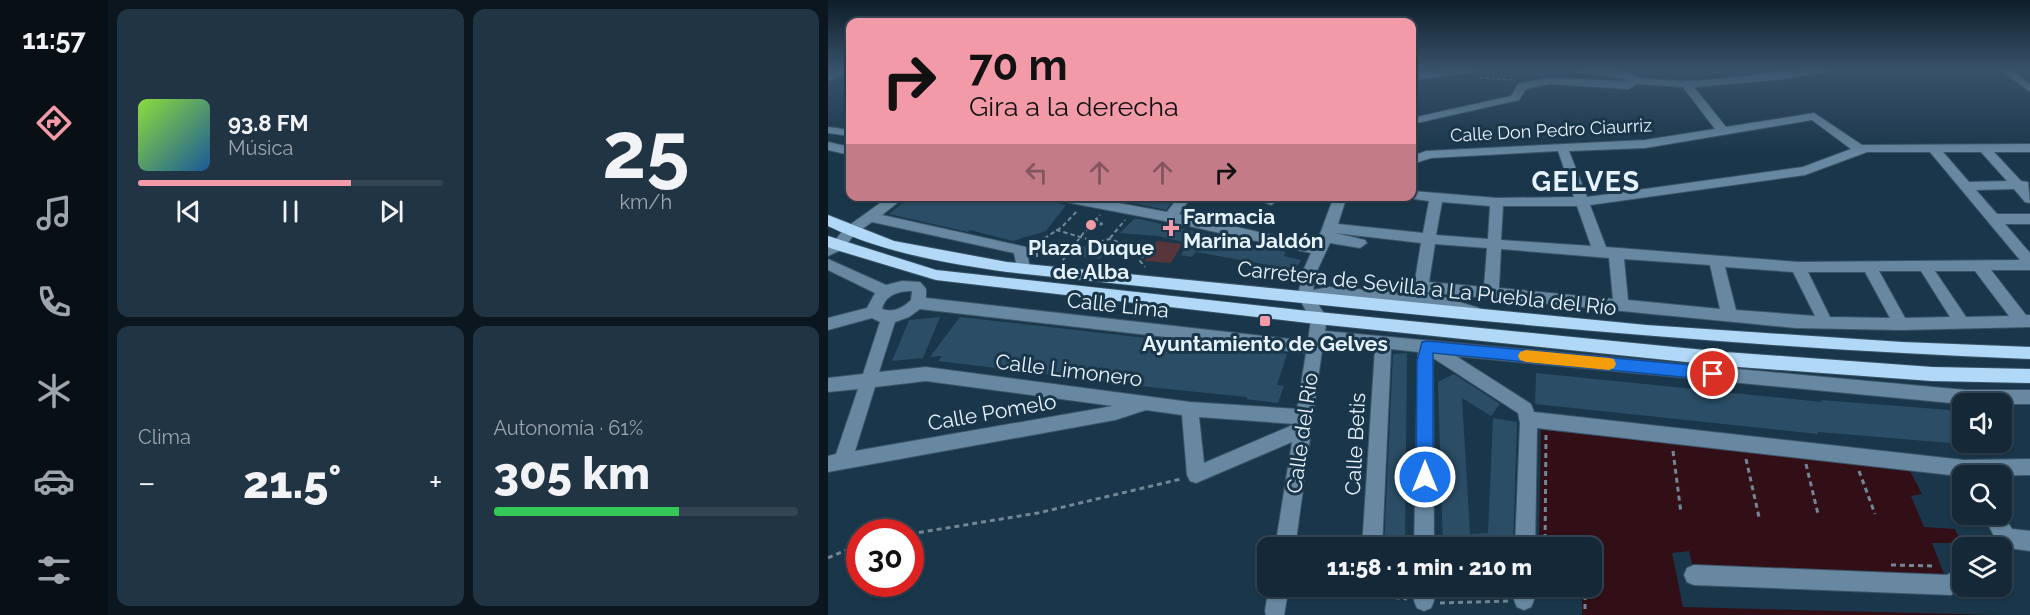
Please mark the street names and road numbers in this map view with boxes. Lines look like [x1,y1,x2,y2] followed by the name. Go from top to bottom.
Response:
[1450,114,1653,146] street label: Calle Don Pedro Ciaurriz
[1236,256,1618,320] street label: Carretera de Sevilla a La Puebla del Río
[1066,287,1170,323] street label: Calle Lima
[994,349,1144,391] street label: Calle Limonero
[1281,371,1323,495] street label: Calle del Rio
[926,388,1058,436] street label: Calle Pomelo
[1340,392,1370,496] street label: Calle Betis

